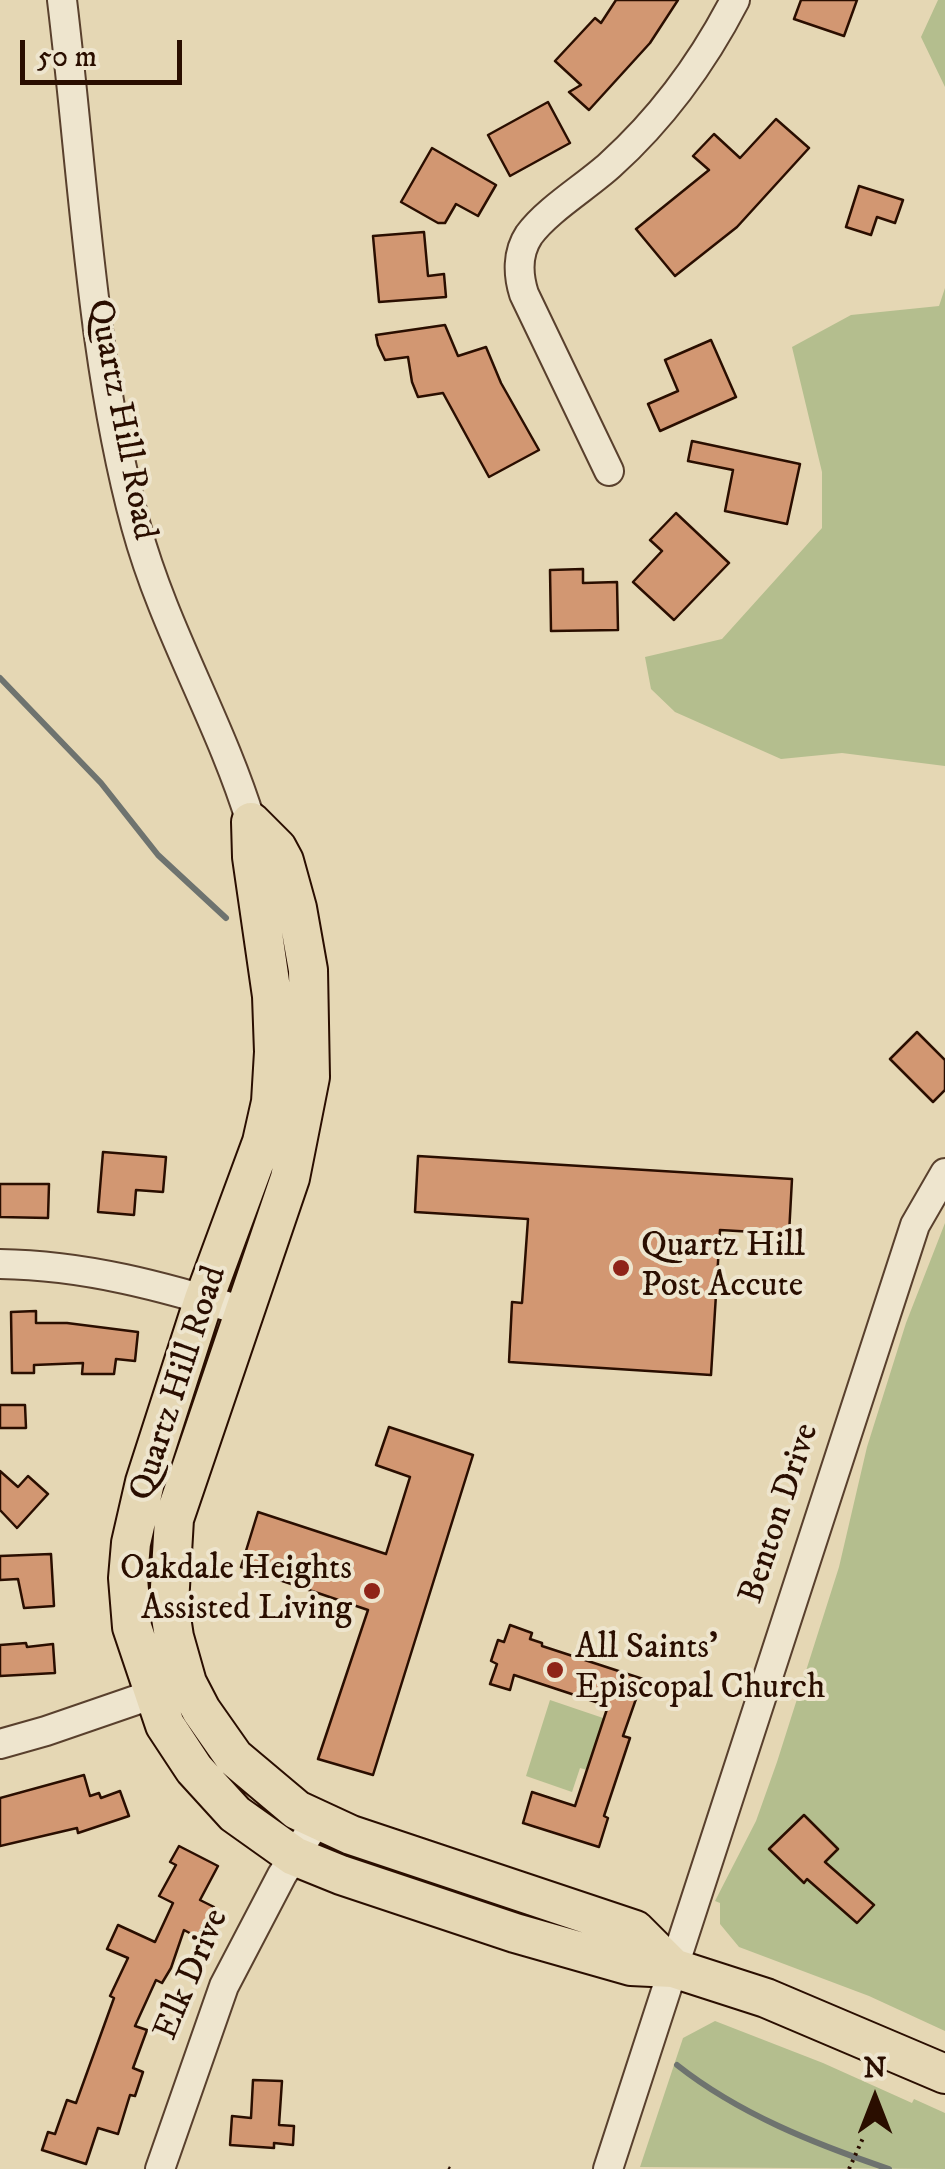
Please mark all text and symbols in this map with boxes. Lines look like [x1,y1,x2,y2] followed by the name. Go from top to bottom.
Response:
[25,20,188,82] scale bar
[37,39,97,76] text: 50 m
[76,296,164,544] street label: Quartz Hill Road
[641,1227,805,1309] place label: Quartz Hill Post Accute
[610,1257,632,1279] marker: Quartz Hill Post Accute
[122,1261,238,1507] street label: Quartz Hill Road
[732,1419,830,1609] street label: Benton Drive
[120,1550,352,1632] place label: Oakdale Heights Assisted Living
[361,1580,383,1602] marker: Oakdale Heights Assisted Living
[575,1629,825,1711] place label: All Saints' Episcopal Church
[544,1659,566,1681] marker: All Saints' Episcopal Church
[147,1903,239,2047] street label: Elk Drive
[825,2049,925,2149] north arrow
[864,2051,886,2086] text: N

